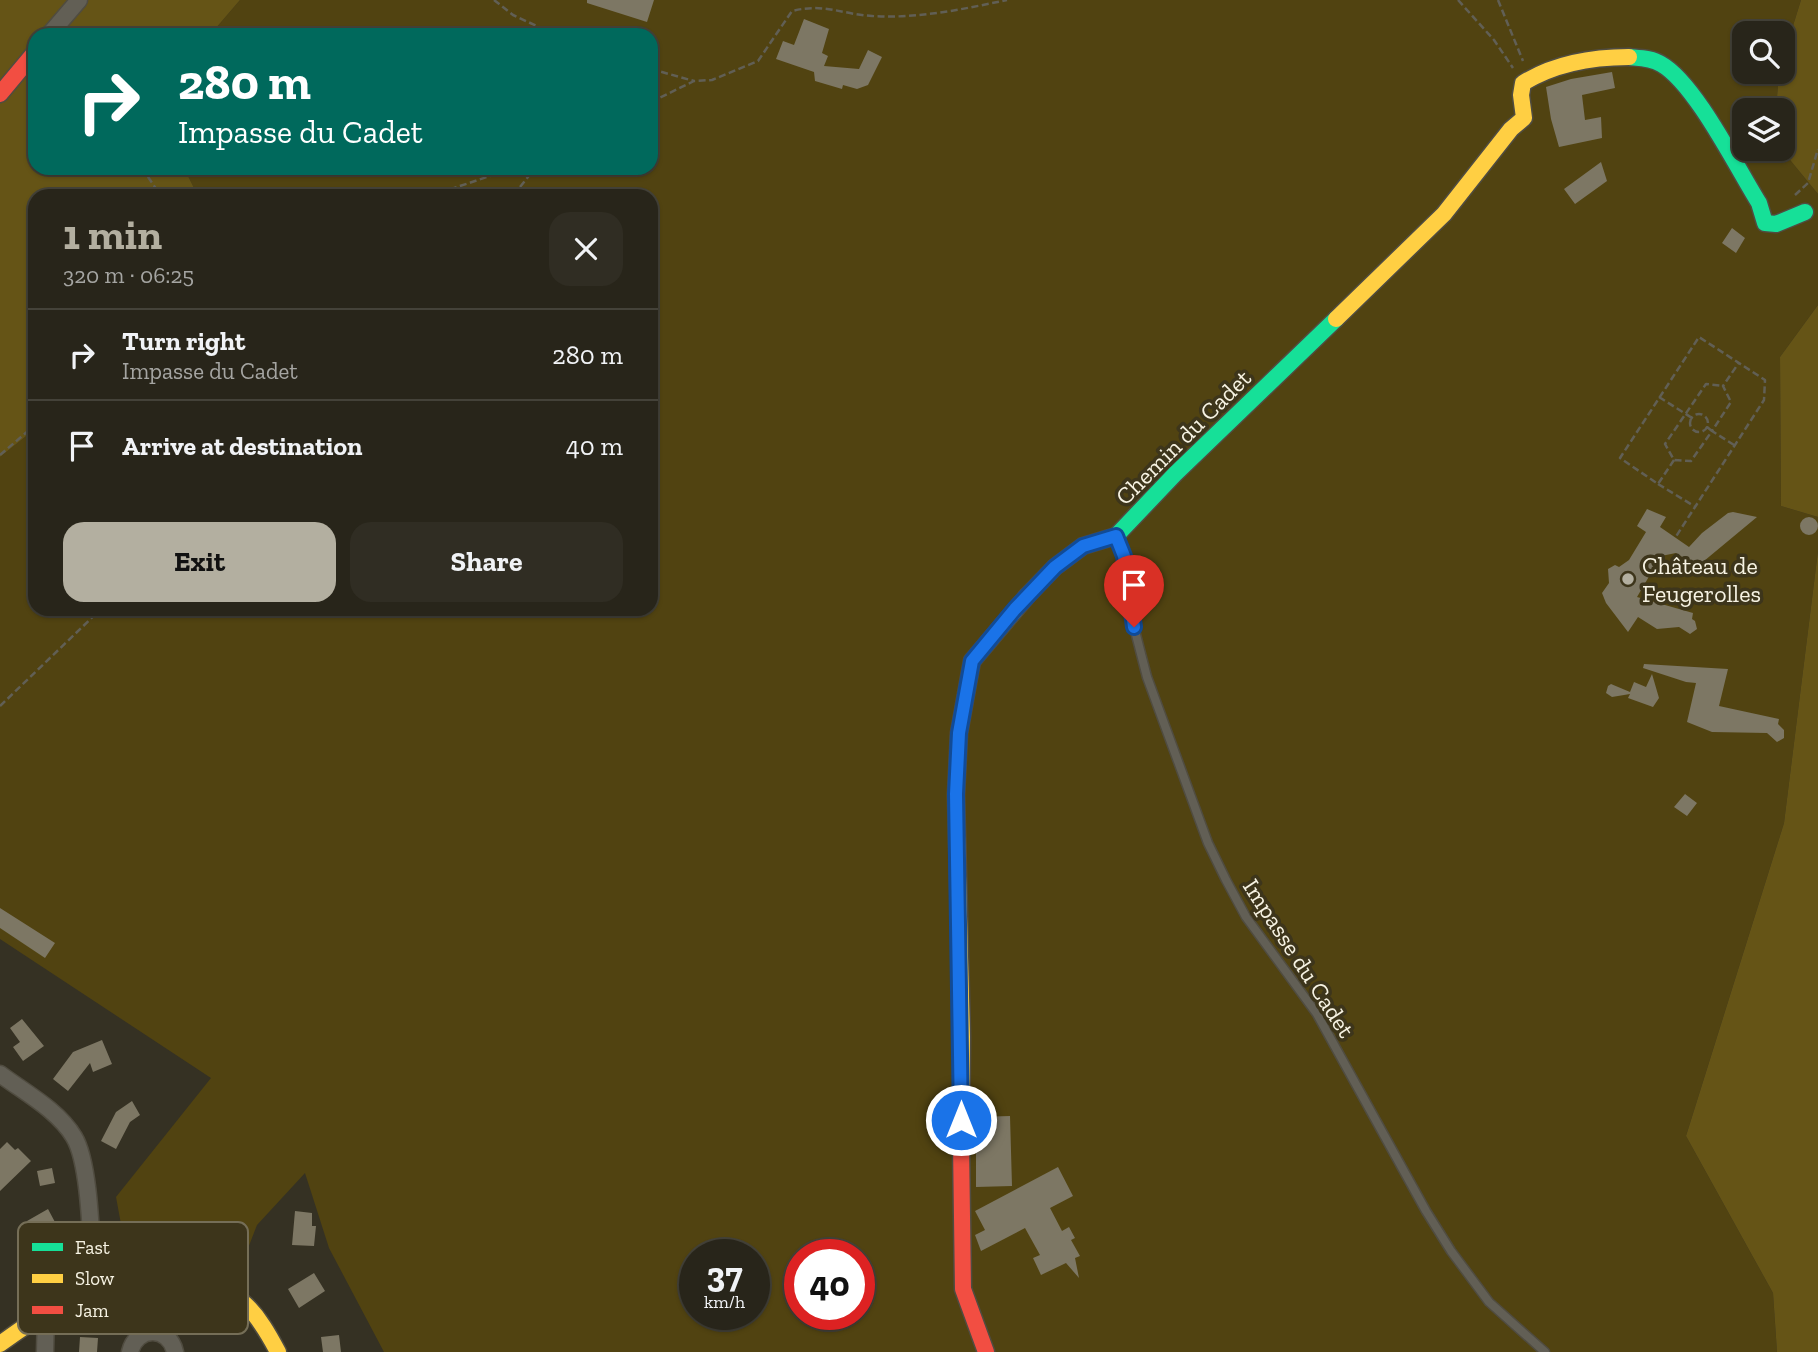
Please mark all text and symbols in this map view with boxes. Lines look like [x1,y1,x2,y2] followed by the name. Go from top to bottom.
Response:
[1732,21,1795,161] map controls
[1732,21,1795,84] button: search
[178,53,311,112] text: 280 m
[63,56,154,147] icon: right
[1732,98,1795,161] button: layers
[178,113,423,151] text: Impasse du Cadet
[63,209,162,260] text: 1 min
[549,212,623,286] button: close
[63,261,194,289] text: 320 m · 06:25
[122,325,245,357] text: Turn right
[63,336,101,374] icon: right
[552,339,623,371] text: 280 m
[122,357,298,385] text: Impasse du Cadet
[1109,363,1257,511] street label: Chemin du Cadet
[63,427,101,465] icon: arrive
[122,430,362,462] text: Arrive at destination
[566,430,623,462] text: 40 m
[63,522,336,602] button: Exit
[350,522,623,602] button: Share
[1642,551,1761,608] place label: Château de Feugerolles
[1104,555,1164,627] pin
[1115,566,1153,604] icon: arrive
[1620,571,1636,587] marker: Château de Feugerolles
[1237,873,1361,1043] street label: Impasse du Cadet
[924,1083,998,1157] position arrow
[18,1222,248,1334] legend
[75,1236,110,1259] text: Fast
[784,1239,875,1330] speed limit sign: 40
[707,1254,742,1296] text: 37
[75,1267,115,1290] text: Slow
[704,1291,745,1313] text: km/h
[75,1299,109,1322] text: Jam

